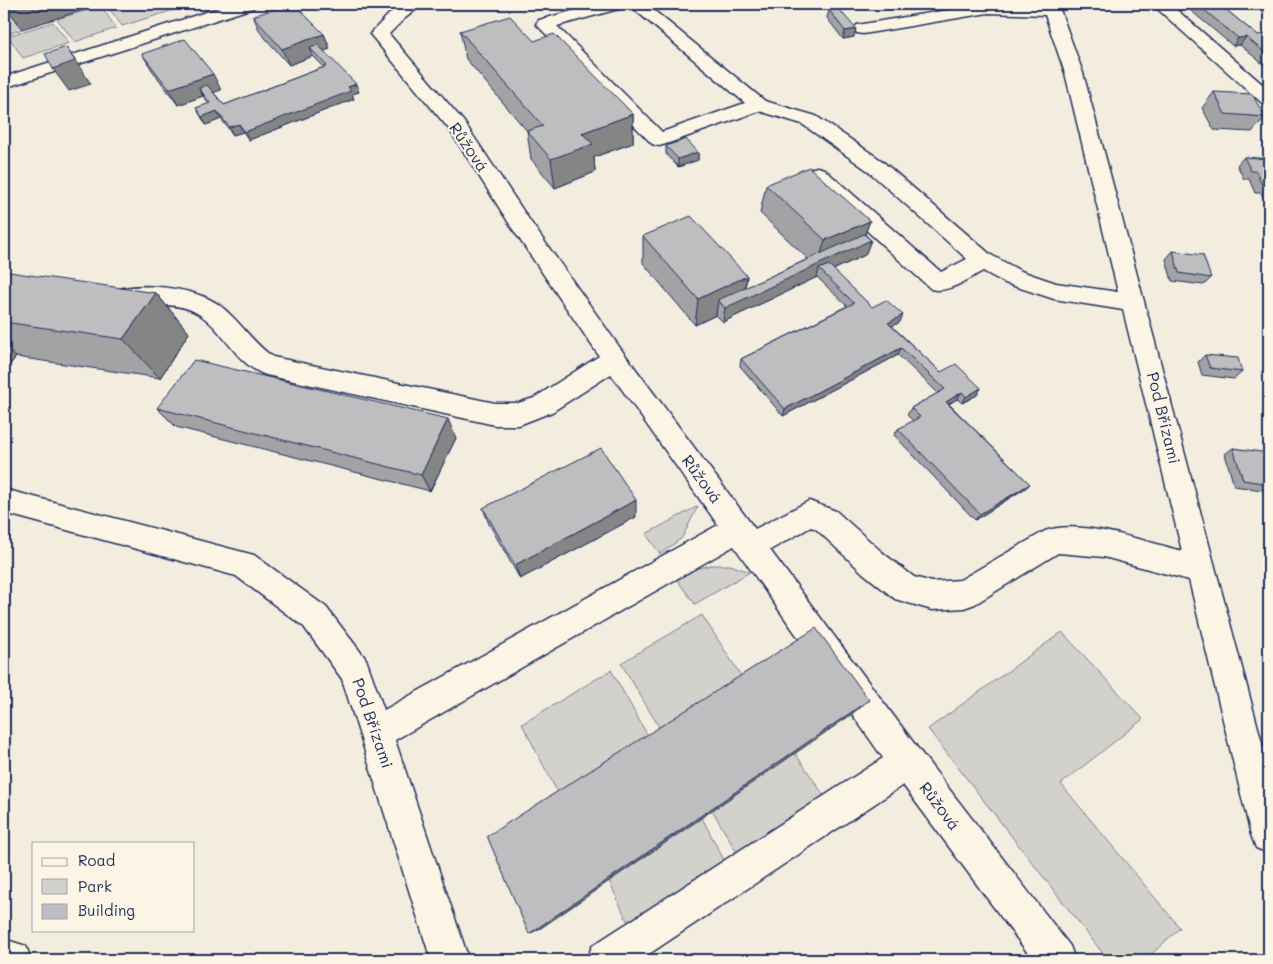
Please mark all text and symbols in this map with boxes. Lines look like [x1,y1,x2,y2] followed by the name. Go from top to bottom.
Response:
[445,118,494,175] street label: Růžová
[1143,370,1186,466] street label: Pod Břízami
[678,450,727,507] street label: Růžová
[348,675,399,771] street label: Pod Břízami
[915,777,965,834] street label: Růžová
[32,842,195,932] legend
[78,850,115,870] text: Road
[78,876,112,896] text: Park
[78,900,135,920] text: Building

